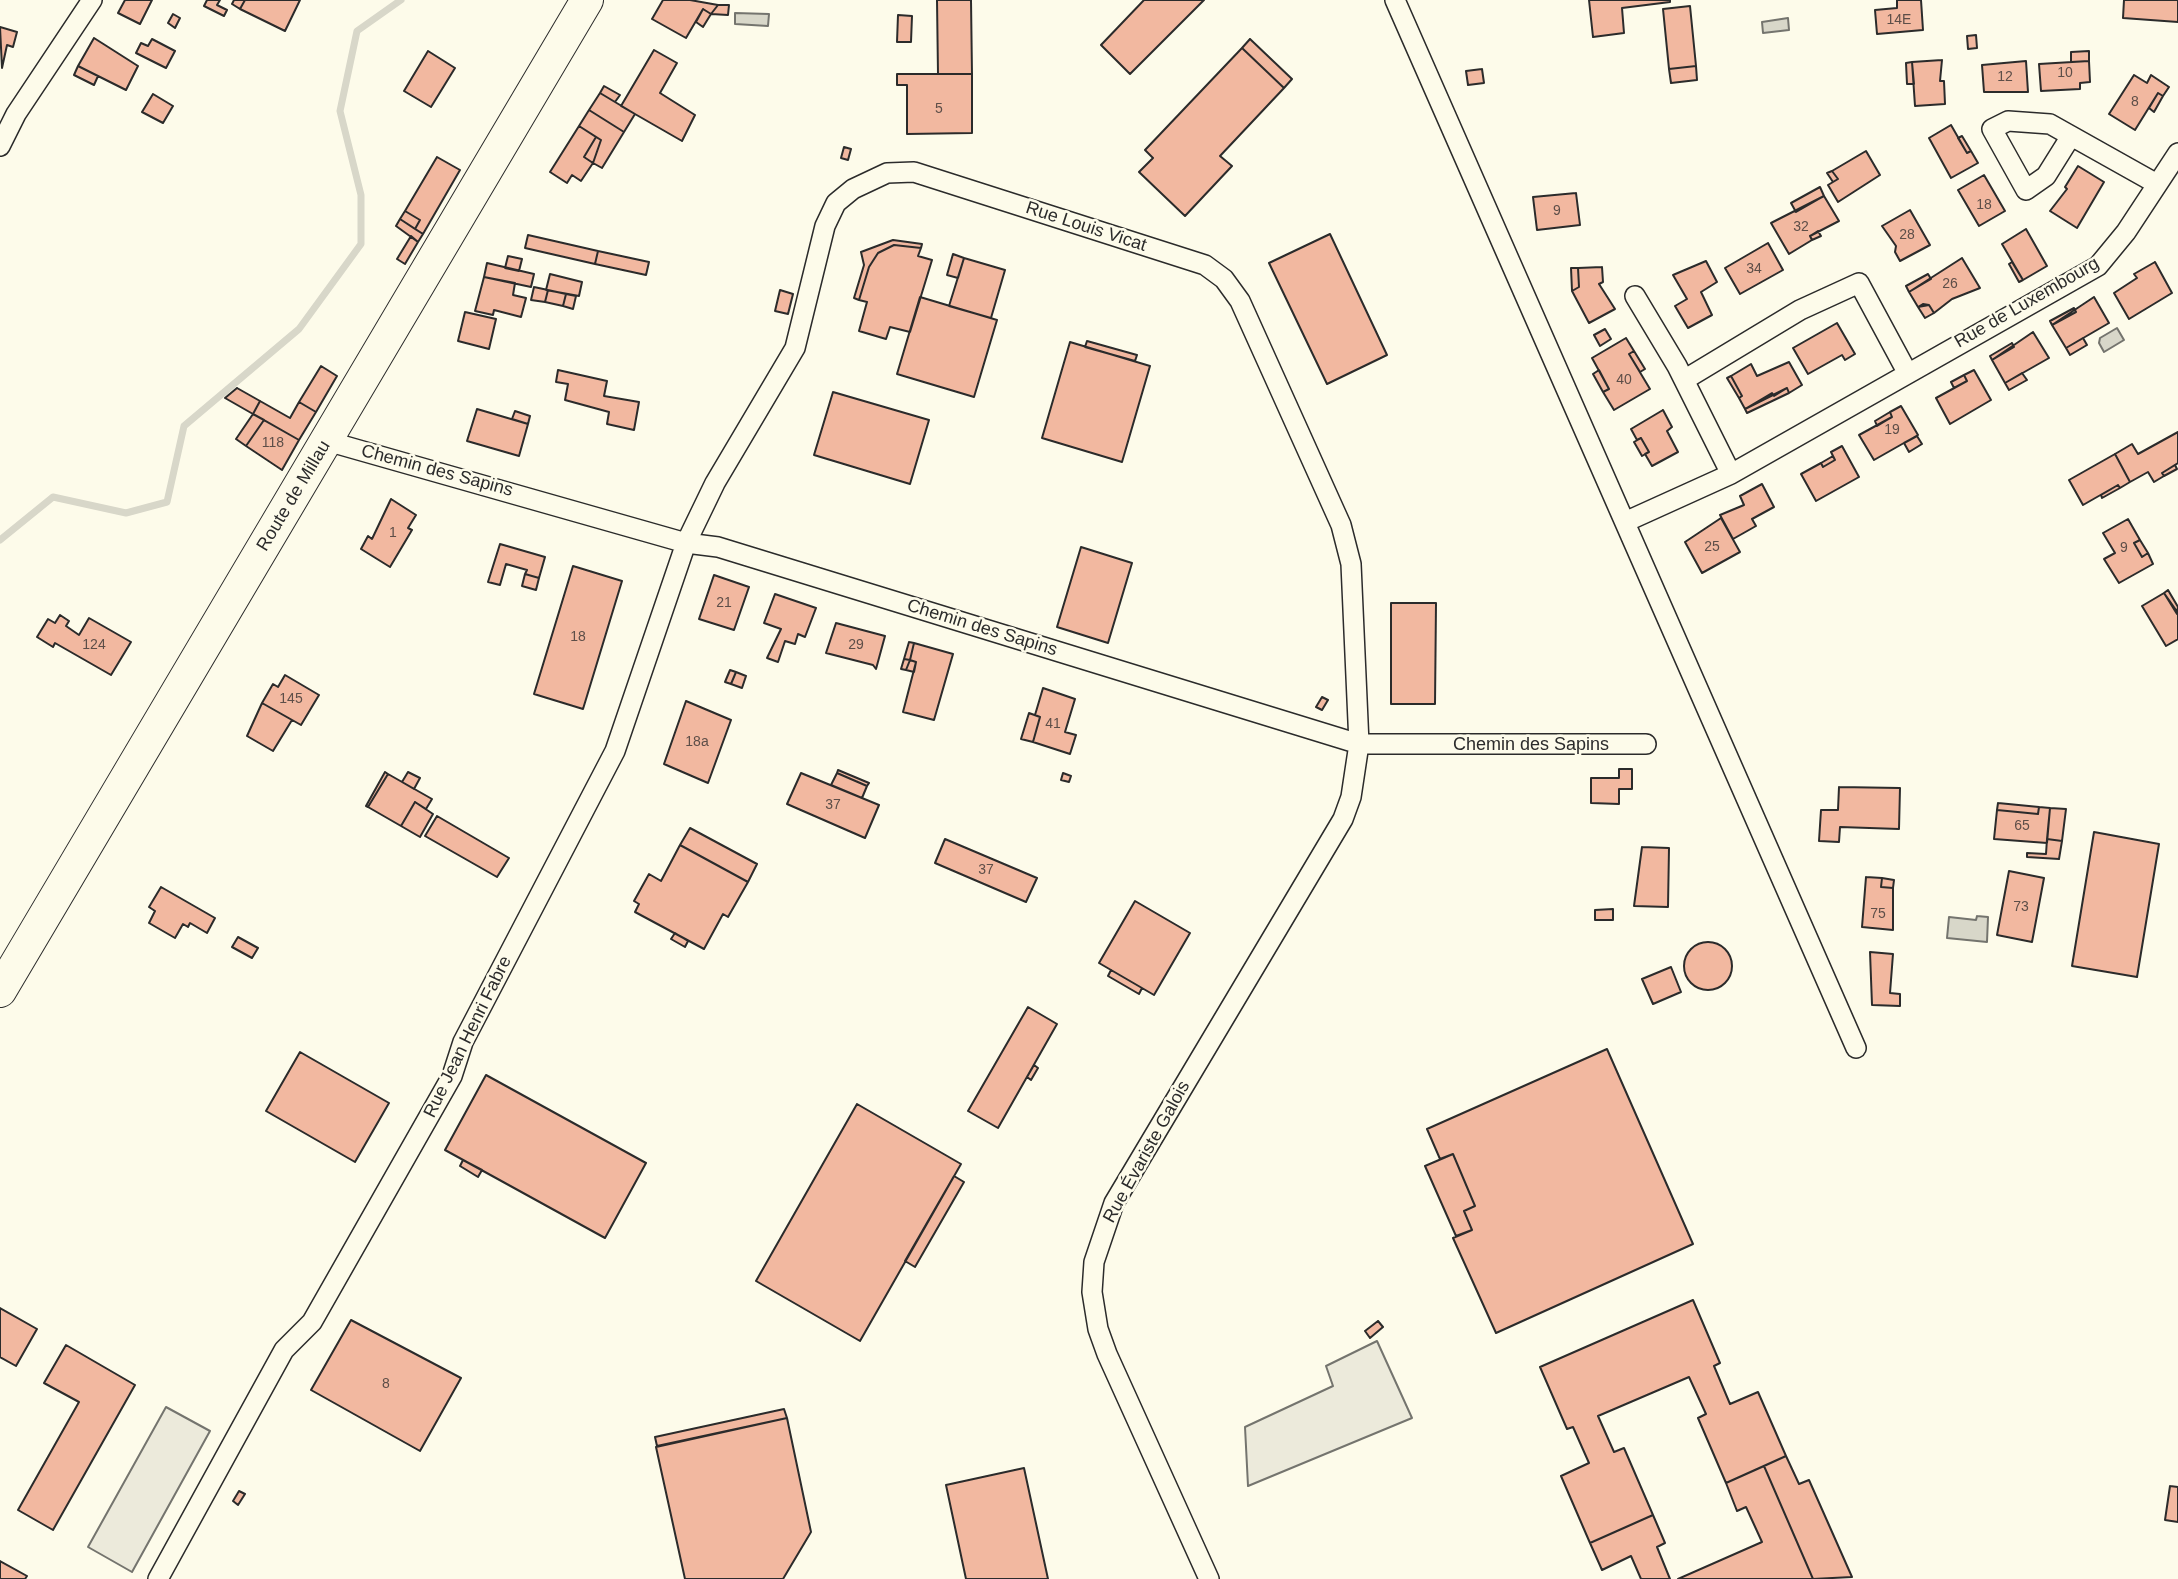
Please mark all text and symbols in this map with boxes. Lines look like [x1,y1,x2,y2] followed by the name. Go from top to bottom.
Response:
[1887,12,1911,28] house number: 14E
[2057,65,2073,81] house number: 10
[1997,69,2013,85] house number: 12
[2131,94,2139,110] house number: 8
[935,101,943,117] house number: 5
[1023,197,1149,257] street label: Rue Louis Vicat
[1976,197,1992,213] house number: 18
[1553,203,1561,219] house number: 9
[1793,219,1809,235] house number: 32
[1899,227,1915,243] house number: 28
[1951,253,2103,353] street label: Rue de Luxembourg
[1746,261,1762,277] house number: 34
[1942,276,1958,292] house number: 26
[1616,372,1632,388] house number: 40
[1884,422,1900,438] house number: 19
[262,435,284,451] house number: 118
[253,437,335,555] street label: Route de Millau
[359,440,515,502] street label: Chemin des Sapins
[389,525,397,541] house number: 1
[1704,539,1720,555] house number: 25
[2120,540,2128,556] house number: 9
[716,595,732,611] house number: 21
[904,595,1060,661] street label: Chemin des Sapins
[570,629,586,645] house number: 18
[82,637,106,653] house number: 124
[848,637,864,653] house number: 29
[279,691,303,707] house number: 145
[1045,716,1061,732] house number: 41
[685,734,709,750] house number: 18a
[1453,734,1609,756] street label: Chemin des Sapins
[825,797,841,813] house number: 37
[2014,818,2030,834] house number: 65
[978,862,994,878] house number: 37
[2013,899,2029,915] house number: 73
[1870,906,1886,922] house number: 75
[419,953,517,1121] street label: Rue Jean Henri Fabre
[1099,1077,1195,1227] street label: Rue Évariste Galois
[382,1376,390,1392] house number: 8

